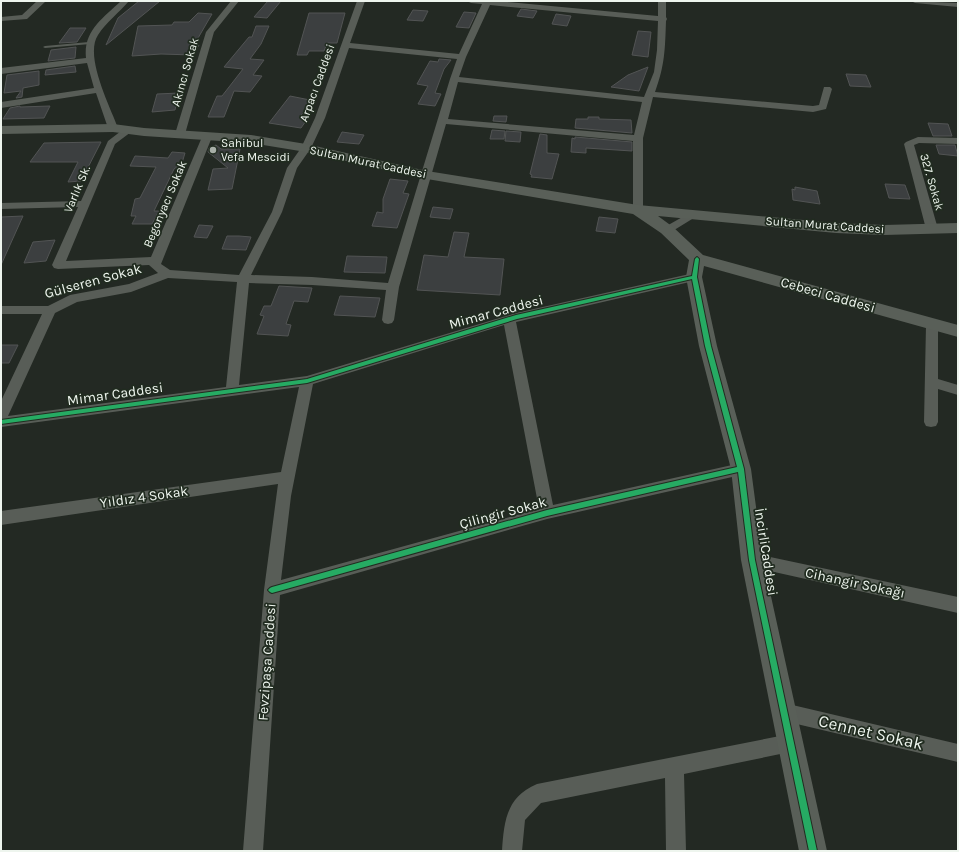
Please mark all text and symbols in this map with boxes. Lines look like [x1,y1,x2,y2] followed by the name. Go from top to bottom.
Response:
[168,36,202,108] street label: Akıncı Sokak
[296,42,338,124] street label: Arpacı Caddesi
[221,136,290,164] place label: Sahibul Vefa Mescidi
[308,143,428,181] street label: Sultan Murat Caddesi
[208,145,218,155] marker: Sahibul Vefa Mescidi
[917,152,947,212] street label: 327. Sokak
[140,158,190,250] street label: Begonyacı Sokak
[61,163,93,215] street label: Varlık Sk.
[765,214,885,236] street label: Sultan Murat Caddesi
[43,260,143,302] street label: Gülseren Sokak
[779,273,877,317] street label: Cebeci Caddesi
[447,291,545,333] street label: Mimar Caddesi
[66,379,164,409] street label: Mimar Caddesi
[99,482,189,512] street label: Yıldız 4 Sokak
[458,493,548,533] street label: Çilingir Sokak
[751,507,781,597] street label: İncirliCaddesi
[804,564,906,602] street label: Cihangir Sokağı
[254,603,280,721] street label: Fevzipaşa Caddesi
[817,710,926,754] street label: Cennet Sokak

